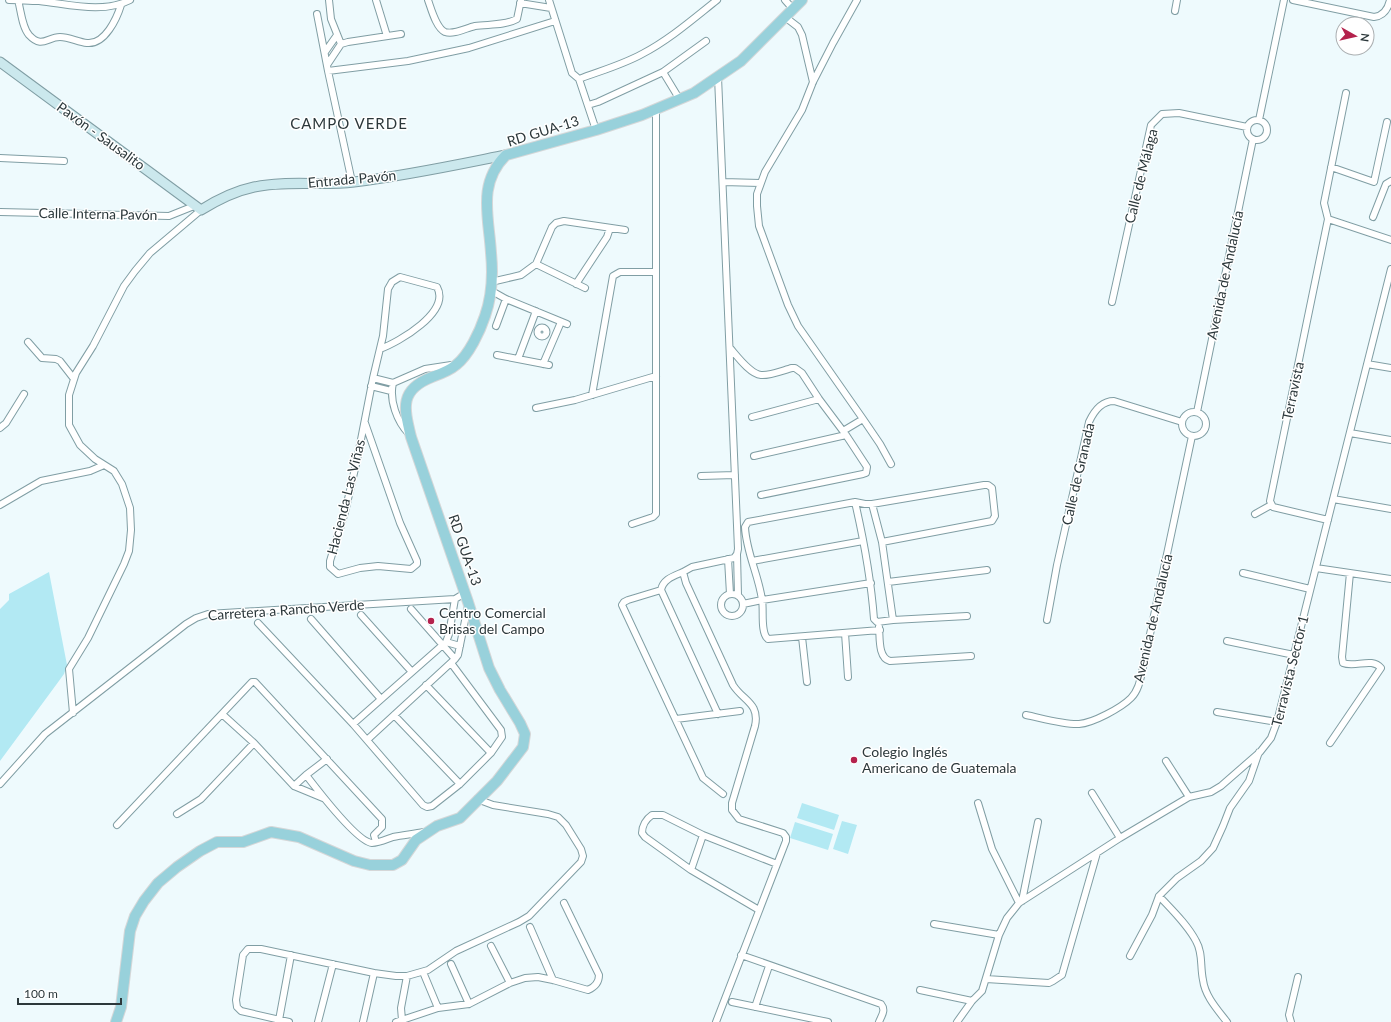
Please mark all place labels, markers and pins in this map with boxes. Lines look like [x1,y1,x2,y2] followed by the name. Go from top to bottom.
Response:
[439,604,546,637] place label: Centro Comercial Brisas del Campo
[426,616,436,626] marker: Centro Comercial Brisas del Campo
[862,743,1017,776] place label: Colegio Inglés Americano de Guatemala
[849,755,859,765] marker: Colegio Inglés Americano de Guatemala

